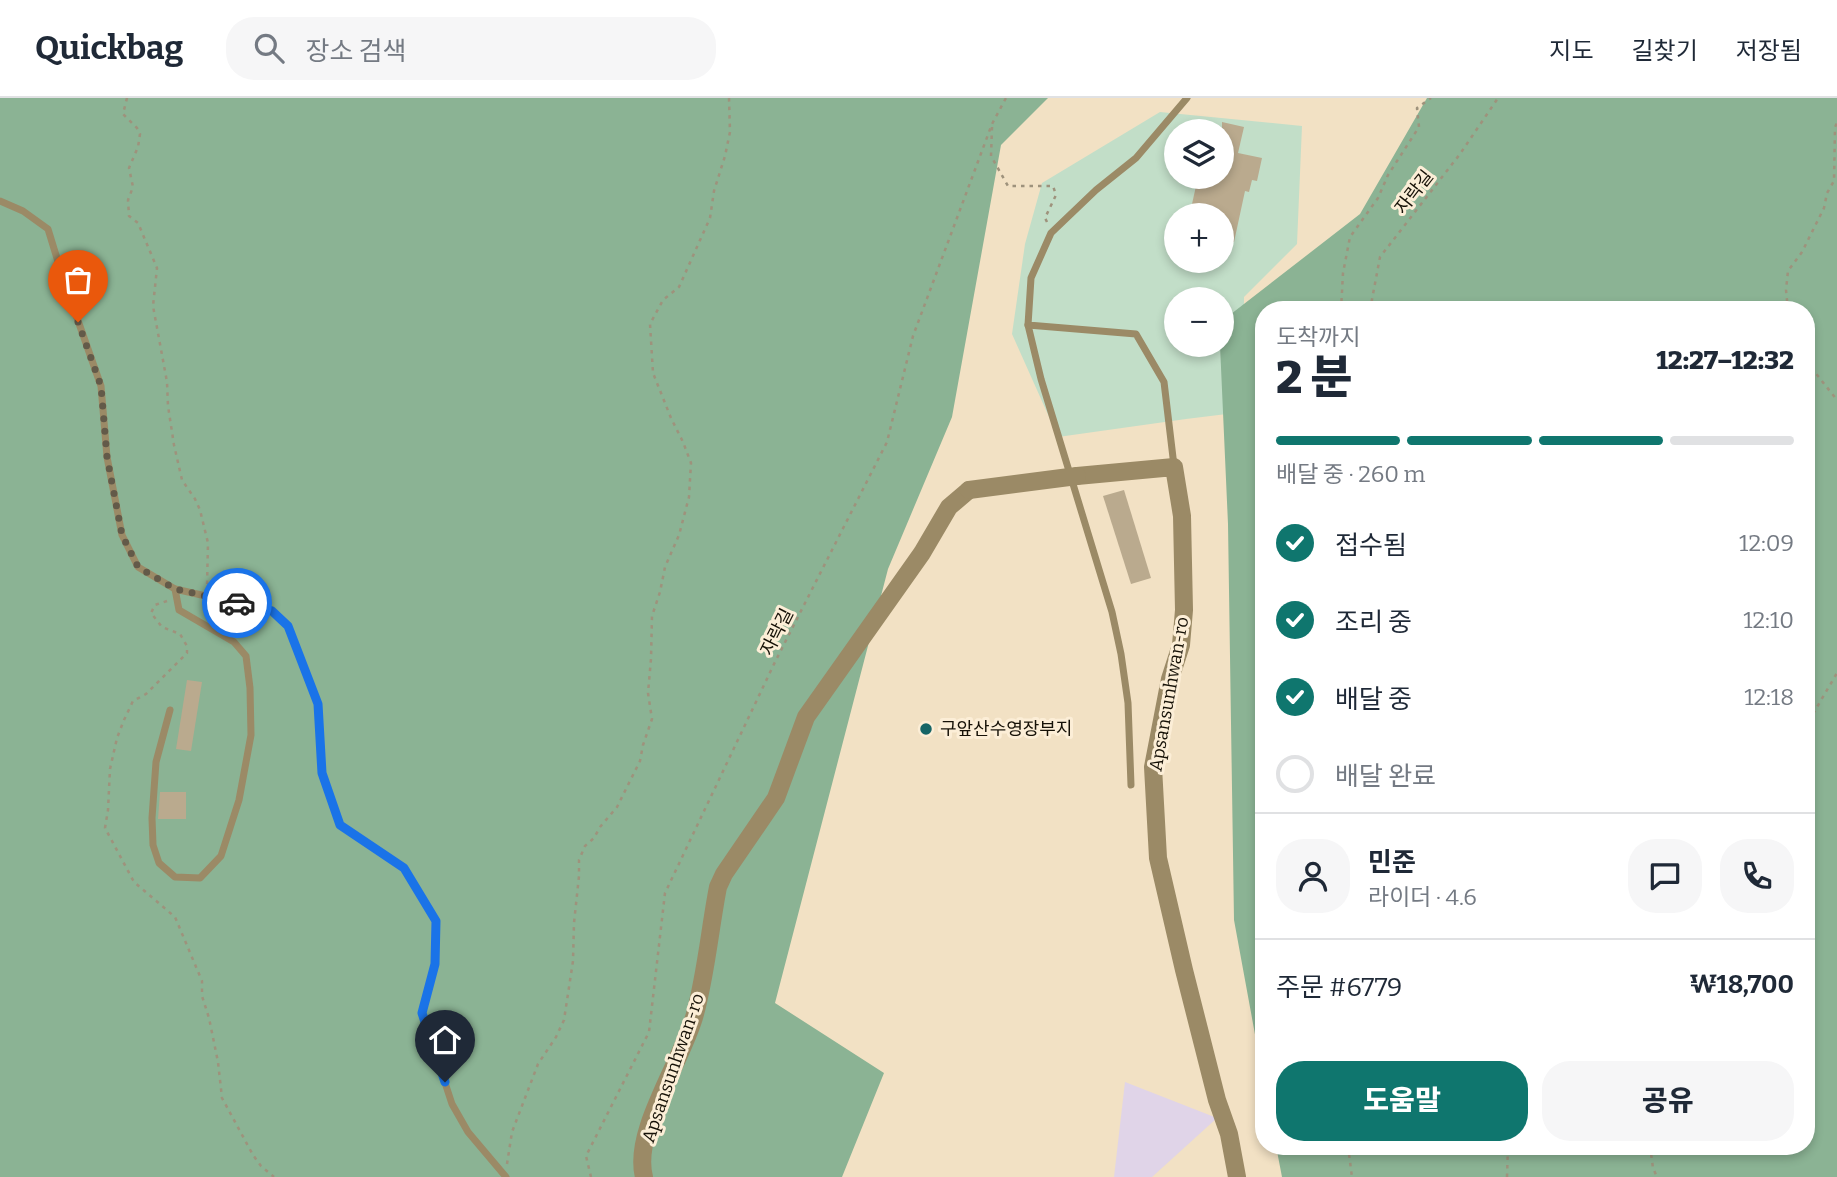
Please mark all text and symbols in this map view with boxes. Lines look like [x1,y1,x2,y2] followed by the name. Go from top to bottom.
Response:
[226,17,716,80] search box
[35,28,184,68] text: Quickbag
[250,29,288,67] icon: search
[306,36,406,67] text: 장소 검색
[1549,37,1594,65] text: 지도
[1632,37,1698,65] text: 길찾기
[1736,37,1802,65] text: 저장됨
[1164,119,1234,357] map controls
[1164,119,1234,189] button: layers
[1390,166,1438,218] street label: 자락길
[1164,203,1234,273] button: +
[48,250,108,322] pin
[59,261,97,299] icon: bag
[1164,287,1234,357] button: −
[1276,323,1361,351] text: 도착까지
[1656,345,1794,376] text: 12:27–12:32
[1276,350,1352,405] text: 2 분
[1276,460,1425,488] text: 배달 중 · 260 m
[1276,524,1314,562] icon: check
[1739,529,1794,557] text: 12:09
[1335,530,1407,561] text: 접수됨
[202,568,272,638] courier
[218,584,256,622] icon: car
[1276,601,1314,639] icon: check
[756,605,798,659] street label: 자락길
[1743,606,1794,634] text: 12:10
[1335,607,1412,638] text: 조리 중
[1145,615,1193,773] street label: Apsansunhwan-ro
[1276,678,1314,716] icon: check
[1744,683,1794,711] text: 12:18
[1335,684,1412,715] text: 배달 중
[940,718,1072,740] place label: 구앞산수영장부지
[918,721,934,737] marker: 구앞산수영장부지
[1335,761,1436,792] text: 배달 완료
[1276,839,1350,913] button: person
[1628,839,1702,913] button: chat
[1720,839,1794,913] button: phone
[1368,847,1416,878] text: 민준
[1368,883,1477,911] text: 라이더 · 4.6
[1689,969,1794,1000] text: ₩18,700
[1276,972,1402,1003] text: 주문 #6779
[637,991,709,1145] street label: Apsansunhwan-ro
[415,1010,475,1082] pin
[426,1021,464,1059] icon: home
[1276,1061,1528,1141] button: 도움말
[1542,1061,1794,1141] button: 공유

